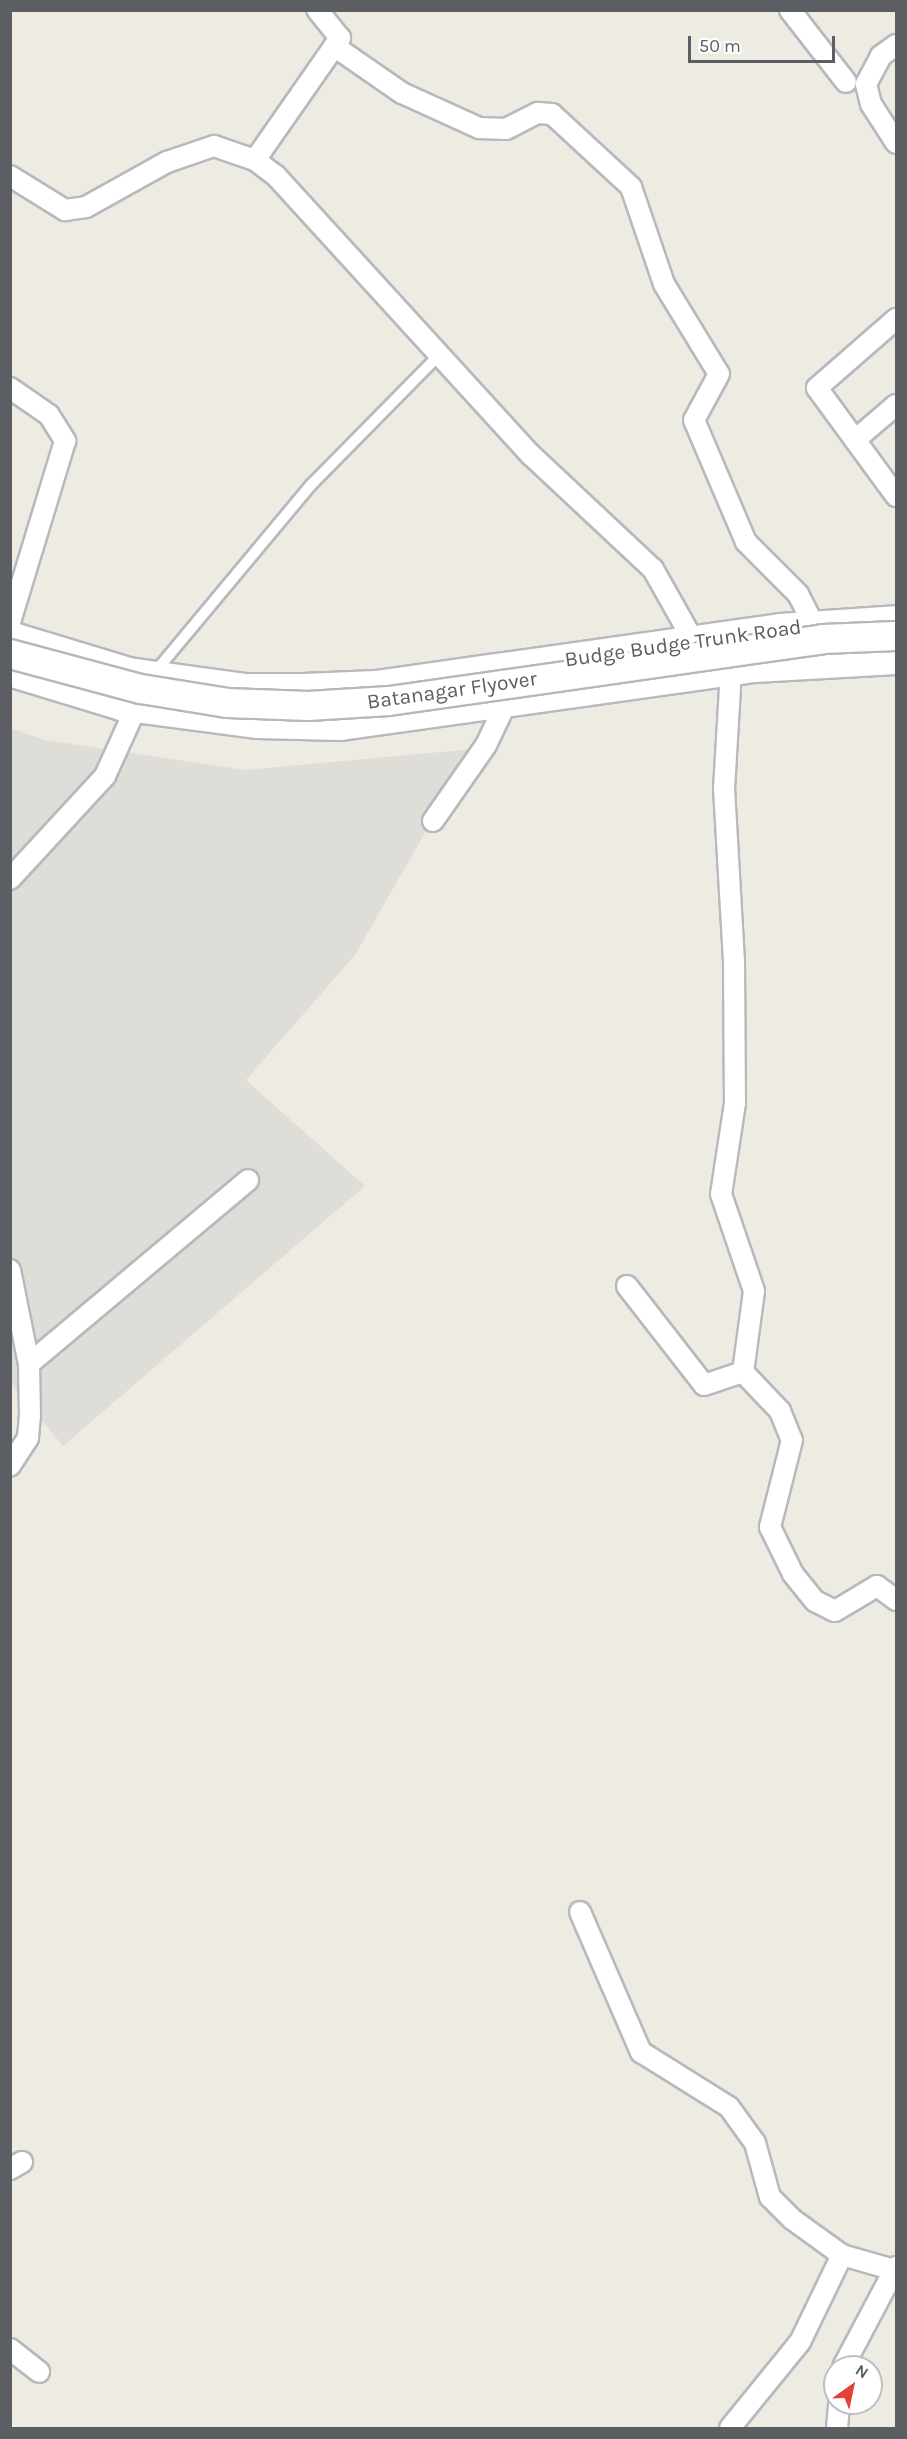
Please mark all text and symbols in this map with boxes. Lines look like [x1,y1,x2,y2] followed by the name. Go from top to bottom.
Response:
[691,24,838,62] scale bar
[699,35,741,57] text: 50 m
[563,614,803,672] street label: Budge Budge Trunk Road
[365,666,539,714] street label: Batanagar Flyover
[823,2355,883,2415] north arrow
[852,2360,872,2382] text: N

